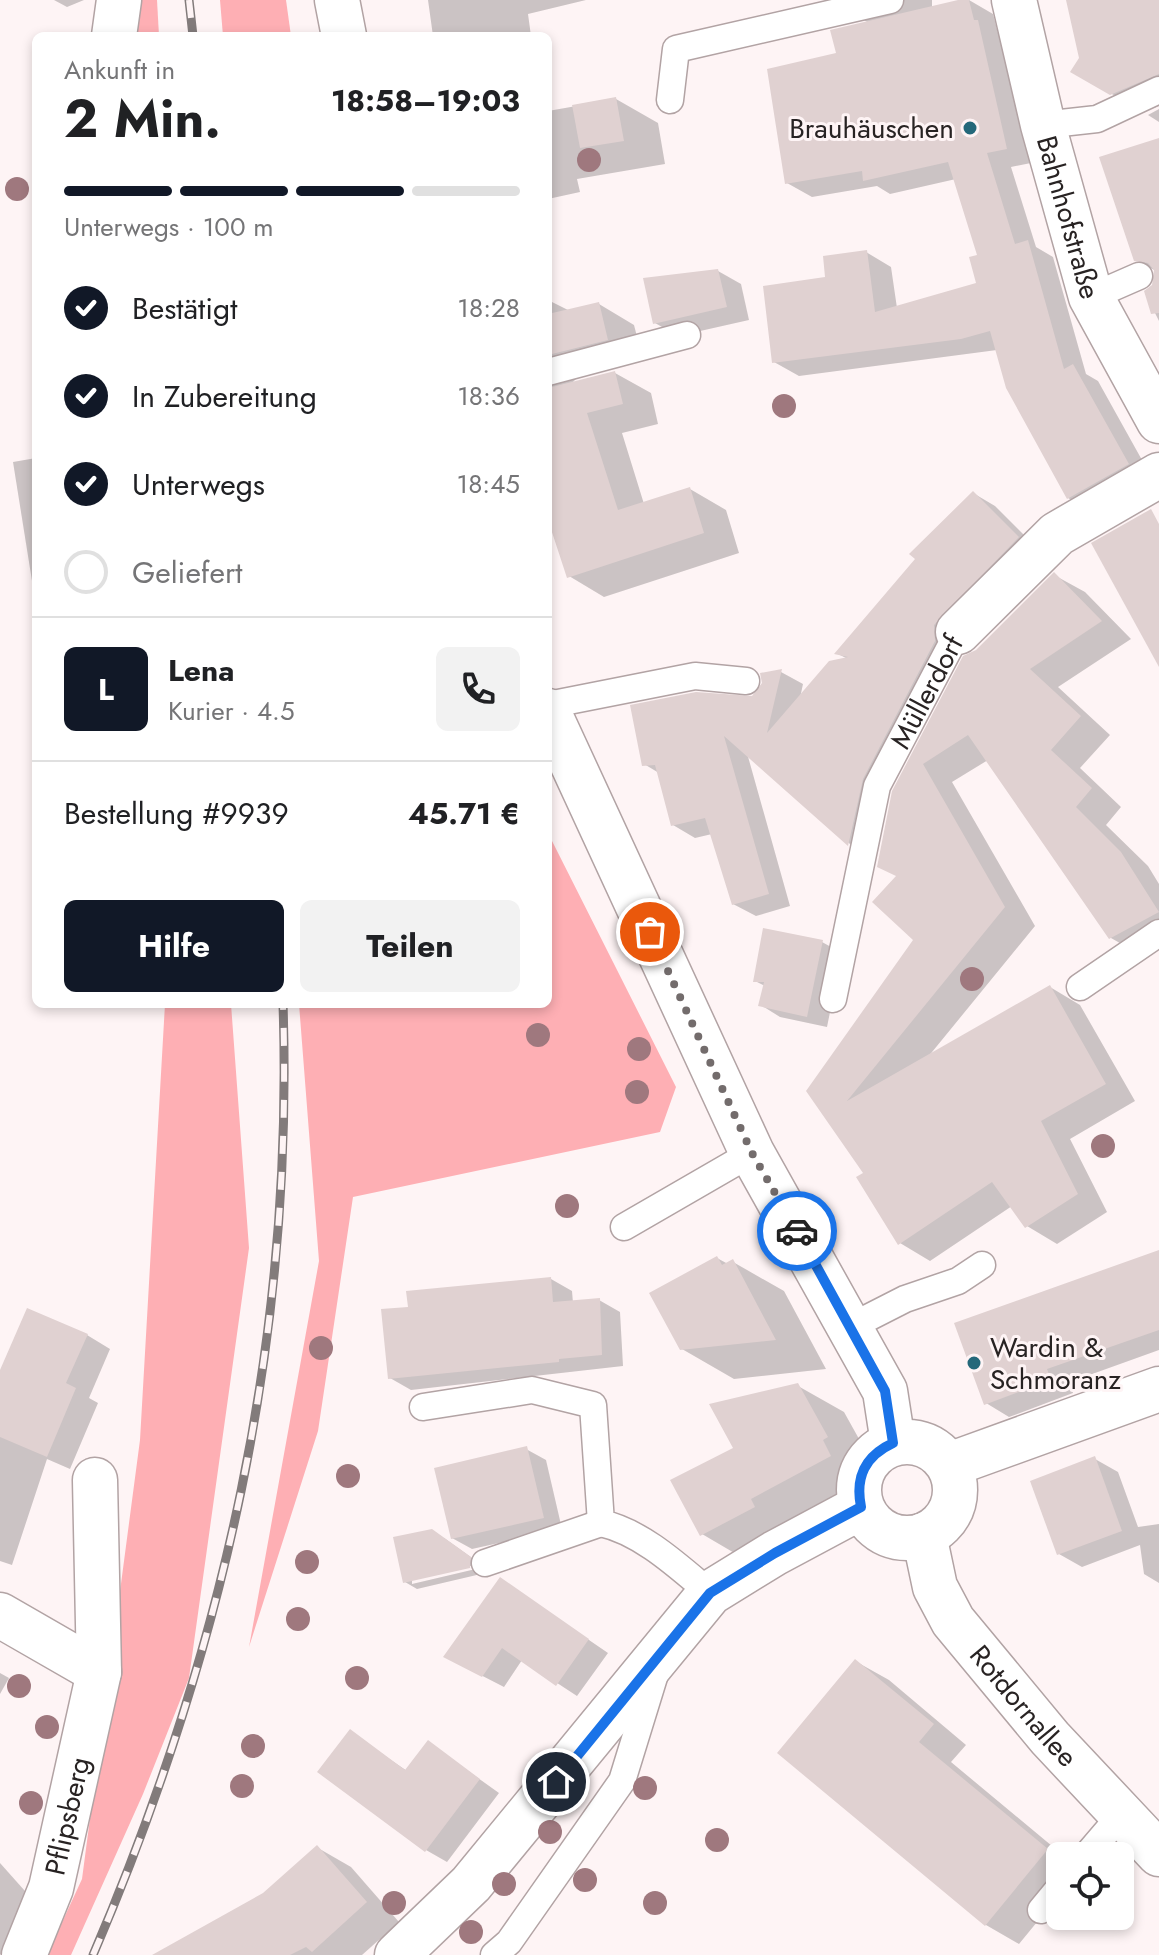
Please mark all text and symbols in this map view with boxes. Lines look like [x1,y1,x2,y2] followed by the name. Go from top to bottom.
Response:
[64,51,175,89] text: Ankunft in
[331,79,520,122] text: 18:58–19:03
[64,81,221,157] text: 2 Min.
[789,108,954,149] place label: Brauhäuschen
[961,119,979,137] marker: Brauhäuschen
[1026,131,1111,304] street label: Bahnhofstraße
[64,208,274,246] text: Unterwegs · 100 m
[64,286,108,330] icon: check
[132,287,237,330] text: Bestätigt
[457,289,520,327] text: 18:28
[64,374,108,418] icon: check
[132,375,317,418] text: In Zubereitung
[457,377,520,415] text: 18:36
[64,462,108,506] icon: check
[132,463,265,506] text: Unterwegs
[456,465,520,503] text: 18:45
[132,551,242,594] text: Geliefert
[880,627,974,756] street label: Müllerdorf
[436,647,520,731] button: phone
[168,649,234,692] text: Lena
[98,668,114,711] text: L
[168,692,295,730] text: Kurier · 4.5
[64,792,289,835] text: Bestellung #9939
[408,792,520,835] text: 45.71 €
[616,898,684,966] pin
[64,900,284,992] button: Hilfe
[300,900,520,992] button: Teilen
[628,910,672,954] icon: bag
[757,1191,837,1271] courier
[775,1209,819,1253] icon: car
[990,1327,1121,1400] place label: Wardin & Schmoranz
[965,1354,983,1372] marker: Wardin & Schmoranz
[960,1636,1087,1776] street label: Rotdornallee
[522,1748,590,1816] pin
[34,1753,101,1879] street label: Pflipsberg
[534,1760,578,1804] icon: home
[1046,1842,1134,1930] map controls
[1046,1842,1134,1930] button: locate

